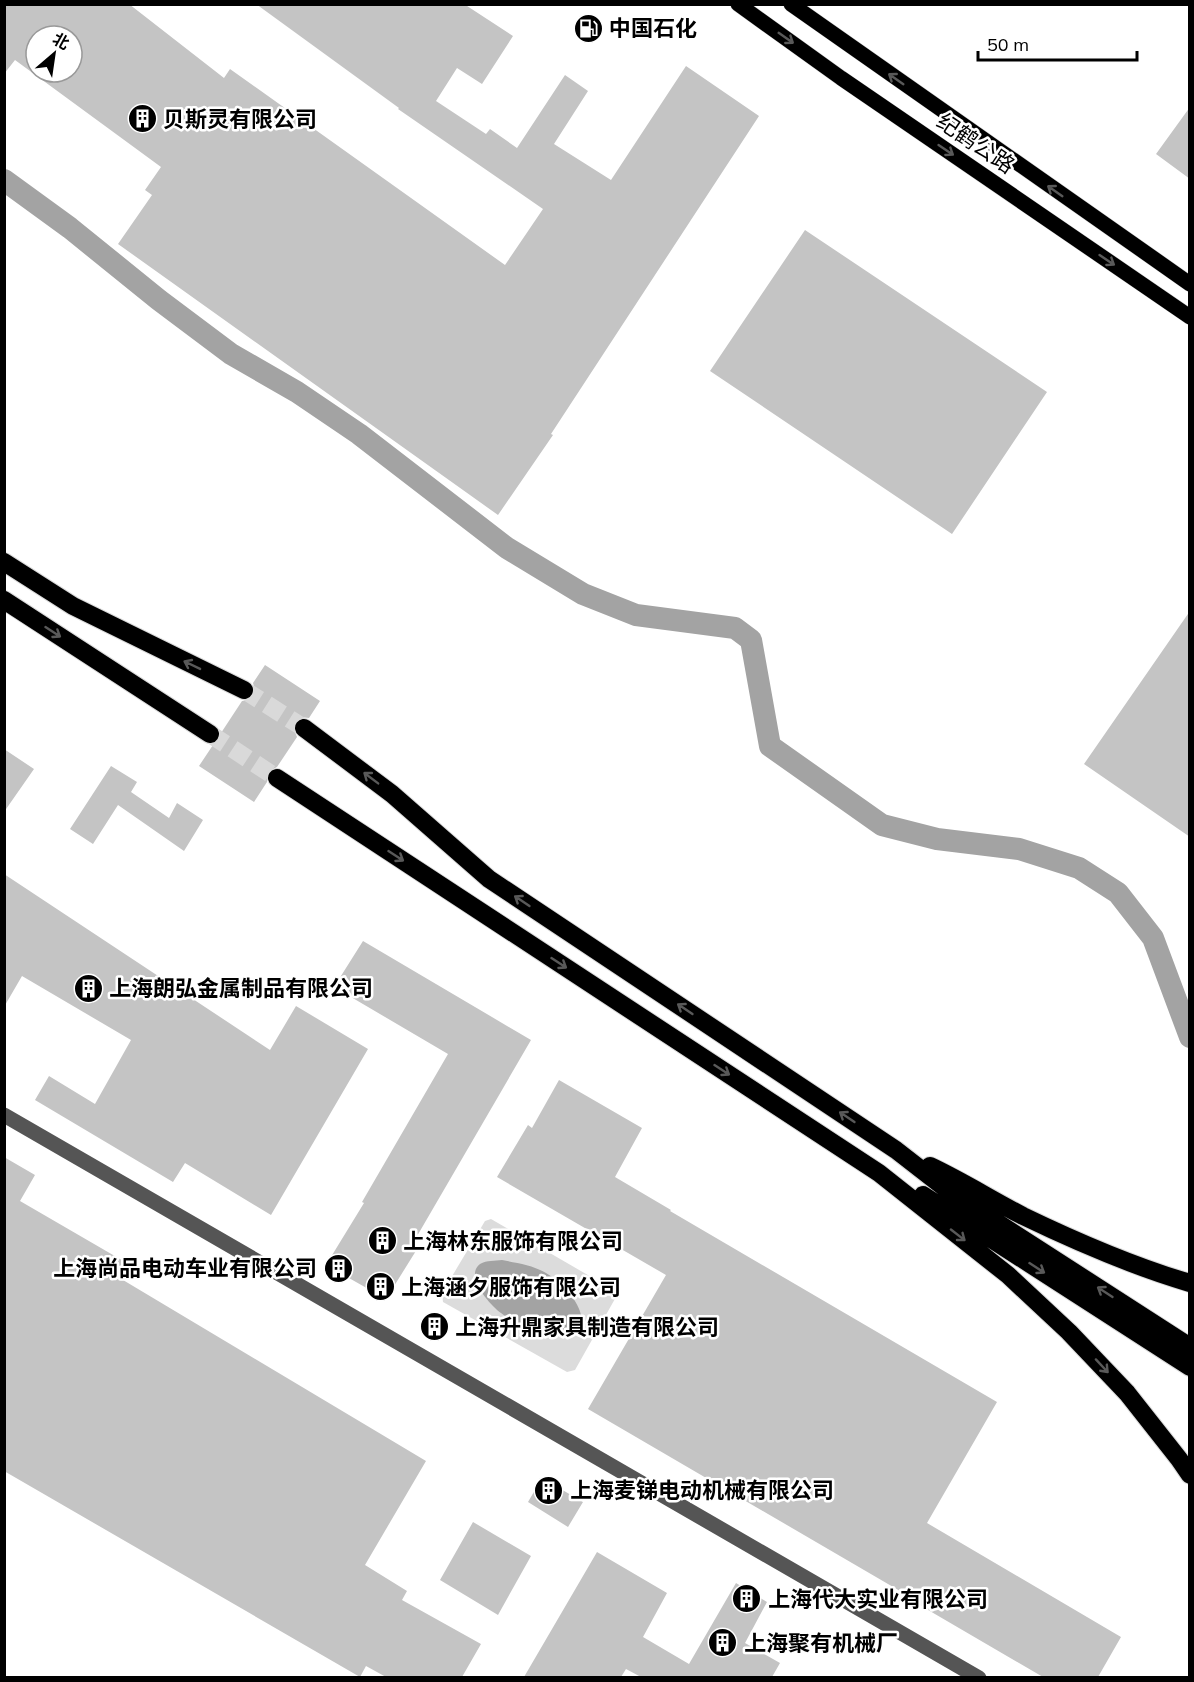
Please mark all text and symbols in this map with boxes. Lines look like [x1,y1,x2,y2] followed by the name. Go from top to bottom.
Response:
[572,12,604,44] fuel station icon: 中国石化
[609,14,697,42] place label: 中国石化
[24,24,84,84] north arrow
[978,24,1137,62] scale bar
[49,28,73,54] text: 北
[777,32,793,44] one-way arrow
[987,33,1029,56] text: 50 m
[888,73,904,85] one-way arrow
[126,103,158,135] building icon: 贝斯灵有限公司
[163,105,317,133] place label: 贝斯灵有限公司
[932,107,1020,179] street label: 纪鹤公路
[937,144,953,156] one-way arrow
[1048,185,1064,197] one-way arrow
[1098,254,1114,266] one-way arrow
[45,626,61,638] one-way arrow
[183,658,201,670] one-way arrow
[364,772,380,785] one-way arrow
[387,850,404,862] one-way arrow
[514,895,531,907] one-way arrow
[550,957,567,969] one-way arrow
[72,972,104,1004] building icon: 上海朗弘金属制品有限公司
[109,974,373,1002] place label: 上海朗弘金属制品有限公司
[677,1003,693,1015] one-way arrow
[713,1064,730,1076] one-way arrow
[839,1111,856,1123] one-way arrow
[366,1225,398,1257] building icon: 上海林东服饰有限公司
[403,1227,623,1255] place label: 上海林东服饰有限公司
[950,1229,966,1242] one-way arrow
[322,1252,354,1284] building icon: 上海尚品电动车业有限公司
[53,1254,317,1282] place label: 上海尚品电动车业有限公司
[1028,1262,1045,1274] one-way arrow
[364,1271,396,1303] building icon: 上海涵夕服饰有限公司
[401,1273,621,1301] place label: 上海涵夕服饰有限公司
[1097,1286,1114,1298] one-way arrow
[418,1311,450,1343] building icon: 上海升鼎家具制造有限公司
[455,1313,719,1341] place label: 上海升鼎家具制造有限公司
[1095,1359,1109,1374] one-way arrow
[533,1474,565,1506] building icon: 上海麦锑电动机械有限公司
[570,1476,834,1504] place label: 上海麦锑电动机械有限公司
[731,1583,763,1615] building icon: 上海代大实业有限公司
[768,1585,988,1613] place label: 上海代大实业有限公司
[707,1627,739,1659] building icon: 上海聚有机械厂
[744,1629,898,1657] place label: 上海聚有机械厂

